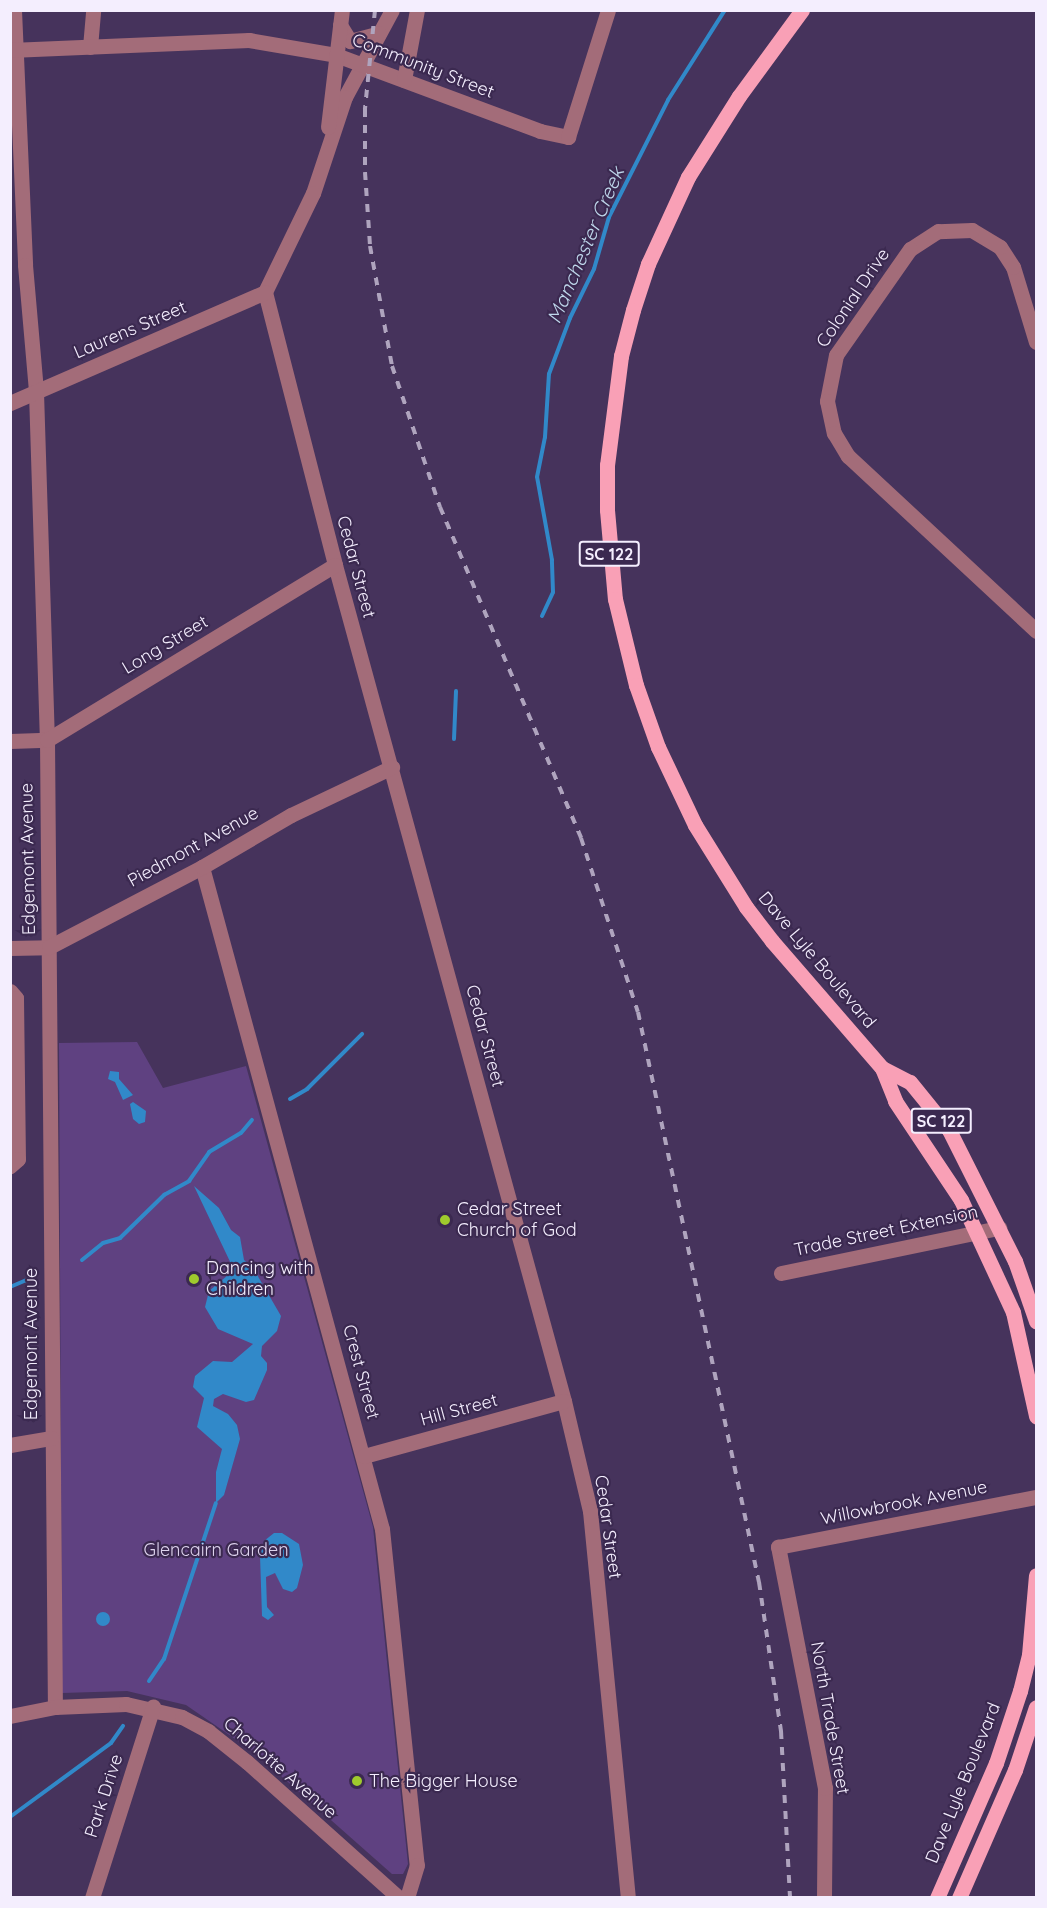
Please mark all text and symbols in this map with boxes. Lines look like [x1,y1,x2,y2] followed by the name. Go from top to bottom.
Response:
[349,29,497,103] street label: Community Street
[541,163,629,327] water label: Manchester Creek
[812,244,894,352] street label: Colonial Drive
[70,297,190,363] street label: Laurens Street
[332,514,380,620] street label: Cedar Street
[578,541,640,567] road number: SC 122
[118,611,212,679] street label: Long Street
[16,783,40,935] street label: Edgemont Avenue
[124,802,262,892] street label: Piedmont Avenue
[754,887,880,1033] street label: Dave Lyle Boulevard
[461,983,509,1089] street label: Cedar Street
[910,1108,972,1134] road number: SC 122
[457,1199,577,1242] place label: Cedar Street Church of God
[792,1201,980,1261] street label: Trade Street Extension
[438,1213,452,1227] marker: Cedar Street Church of God
[206,1258,314,1300] place label: Dancing with Children
[20,1268,42,1420] street label: Edgemont Avenue
[187,1272,201,1286] marker: Dancing with Children
[338,1322,384,1422] street label: Crest Street
[418,1389,500,1431] street label: Hill Street
[590,1474,626,1580] street label: Cedar Street
[819,1476,989,1530] street label: Willowbrook Avenue
[143,1539,289,1561] park label: Glencairn Garden
[806,1640,854,1796] street label: North Trade Street
[921,1700,1005,1866] street label: Dave Lyle Boulevard
[219,1713,341,1823] street label: Charlotte Avenue
[80,1752,128,1840] street label: Park Drive
[369,1770,518,1792] place label: The Bigger House
[350,1774,364,1788] marker: The Bigger House

